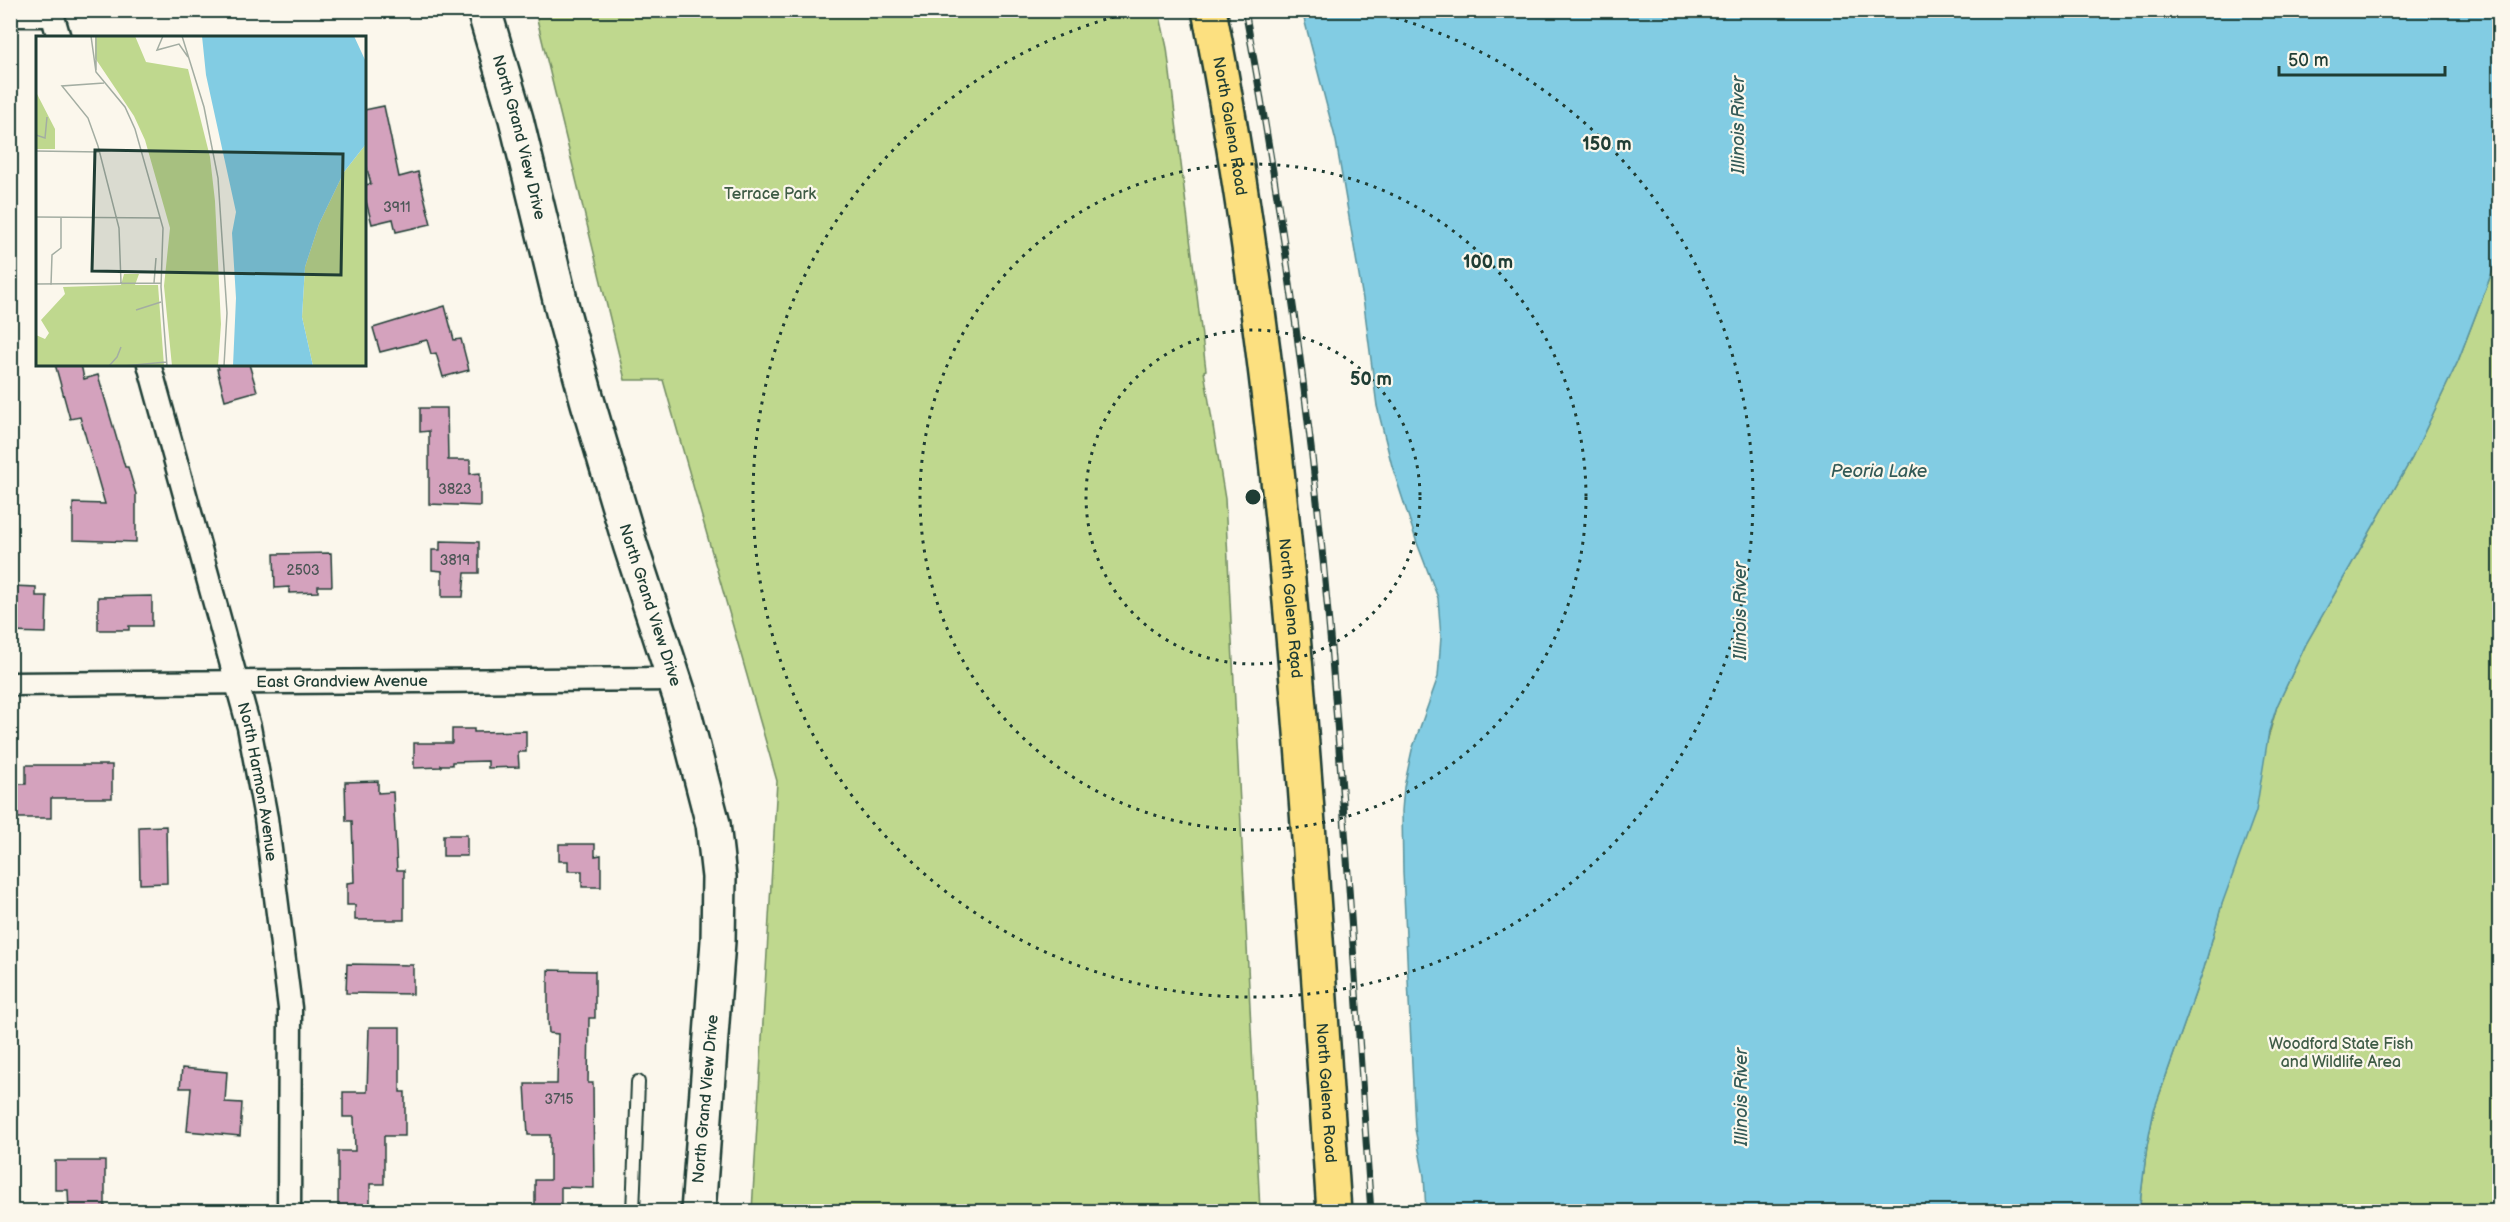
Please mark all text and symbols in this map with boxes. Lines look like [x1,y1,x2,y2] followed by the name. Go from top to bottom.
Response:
[36,36,366,366] inset map
[2279,39,2446,77] scale bar
[2288,50,2329,71] text: 50 m
[488,53,550,222] street label: North Grand View Drive
[1209,55,1251,197] street label: North Galena Road
[1728,75,1749,175] water label: Illinois River
[1582,134,1632,155] text: 150 m
[724,185,816,204] park label: Terrace Park
[383,199,411,216] house number: 3911
[1463,252,1513,273] text: 100 m
[1350,369,1392,390] text: 50 m
[1831,461,1927,482] water label: Peoria Lake
[438,481,472,498] house number: 3823
[1243,487,1263,507] centre of rings
[615,522,686,689] street label: North Grand View Drive
[1275,537,1306,679] street label: North Galena Road
[440,552,470,569] house number: 3819
[1730,561,1751,661] water label: Illinois River
[286,562,320,579] house number: 2503
[256,671,428,692] street label: East Grandview Avenue
[233,700,281,863] street label: North Harmon Avenue
[689,1013,723,1184] street label: North Grand View Drive
[1312,1022,1340,1164] street label: North Galena Road
[2269,1035,2413,1072] park label: Woodford State Fish and Wildlife Area
[1731,1047,1752,1147] water label: Illinois River
[545,1091,573,1108] house number: 3715

